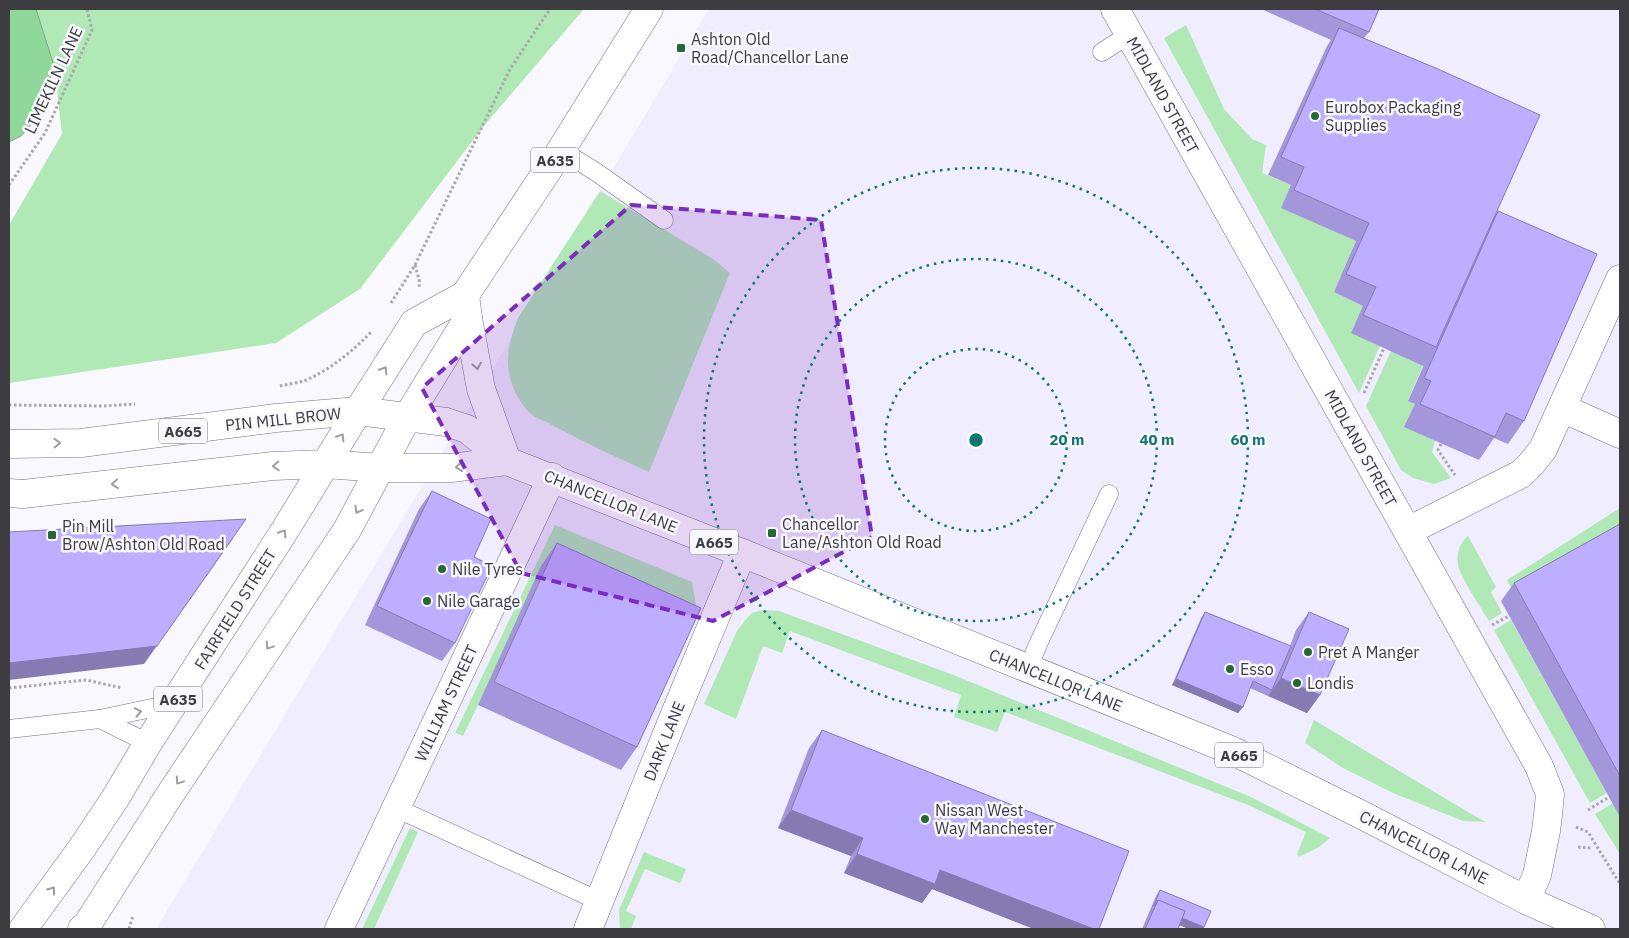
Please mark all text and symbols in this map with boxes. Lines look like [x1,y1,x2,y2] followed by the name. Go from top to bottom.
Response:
[20,23,86,137] street label: LIMEKILN LANE
[691,29,849,67] place label: Ashton Old Road/Chancellor Lane
[1123,33,1203,157] street label: MIDLAND STREET
[675,42,687,54] marker: Ashton Old Road/Chancellor Lane
[1325,97,1462,135] place label: Eurobox Packaging Supplies
[1309,110,1321,122] marker: Eurobox Packaging Supplies
[531,148,579,172] road number: A635
[471,361,481,370] one-way arrow
[377,366,387,375] one-way arrow
[1321,386,1401,510] street label: MIDLAND STREET
[224,403,342,435] street label: PIN MILL BROW
[159,418,207,444] road number: A665
[1050,430,1084,449] text: 20 m
[1140,430,1174,449] text: 40 m
[1231,430,1265,449] text: 60 m
[967,431,985,449] centre of rings
[335,434,345,443] one-way arrow
[54,438,62,449] one-way arrow
[272,460,280,471] one-way arrow
[455,461,463,472] one-way arrow
[541,465,681,537] street label: CHANCELLOR LANE
[110,478,118,489] one-way arrow
[354,505,364,514] one-way arrow
[782,514,942,552] place label: Chancellor Lane/Ashton Old Road
[62,516,225,554] place label: Pin Mill Brow/Ashton Old Road
[766,527,778,539] marker: Chancellor Lane/Ashton Old Road
[46,529,58,541] marker: Pin Mill Brow/Ashton Old Road
[277,530,286,539] one-way arrow
[690,530,738,554] road number: A665
[190,545,280,673] street label: FAIRFIELD STREET
[452,559,523,579] place label: Nile Tyres
[436,563,448,575] marker: Nile Tyres
[437,591,521,611] place label: Nile Garage
[421,595,433,607] marker: Nile Garage
[266,641,275,650] one-way arrow
[410,641,482,765] street label: WILLIAM STREET
[1318,642,1419,662] place label: Pret A Manger
[986,644,1126,716] street label: CHANCELLOR LANE
[1302,646,1314,658] marker: Pret A Manger
[1240,659,1274,679] place label: Esso
[1224,663,1236,675] marker: Esso
[1307,673,1354,693] place label: Londis
[1291,677,1303,689] marker: Londis
[154,686,202,712] road number: A635
[639,698,689,784] street label: DARK LANE
[133,707,142,718] one-way arrow
[1215,742,1263,768] road number: A665
[175,776,185,785] one-way arrow
[935,800,1054,838] place label: Nissan West Way Manchester
[1356,806,1492,888] street label: CHANCELLOR LANE
[919,813,931,825] marker: Nissan West Way Manchester
[46,886,55,896] one-way arrow

